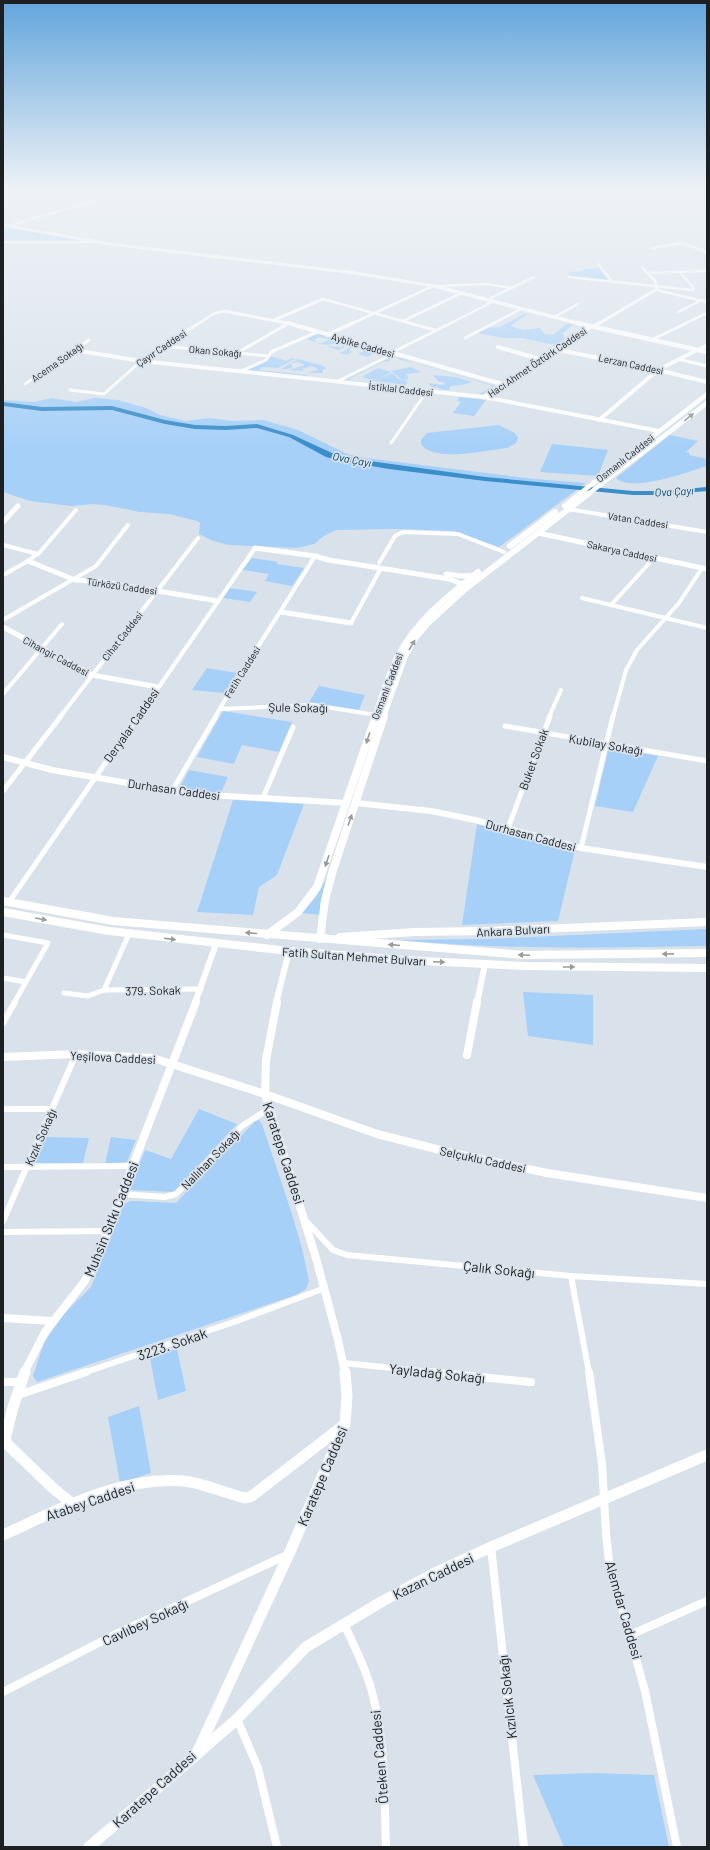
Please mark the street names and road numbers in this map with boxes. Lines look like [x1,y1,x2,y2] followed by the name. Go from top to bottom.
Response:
[485,324,589,400] street label: Hacı Ahmet Öztürk Caddesi
[134,327,188,369] street label: Çayır Caddesi
[330,330,396,360] street label: Aybike Caddesi
[29,340,85,384] street label: Acema Sokağı
[188,343,242,359] street label: Okan Sokağı
[597,351,665,377] street label: Lerzan Caddesi
[368,380,434,398] street label: İstiklal Caddesi
[593,431,657,485] street label: Osmanlı Caddesi
[607,509,669,531] street label: Vatan Caddesi
[586,538,658,564] street label: Sakarya Caddesi
[86,575,158,597] street label: Türközü Caddesi
[99,609,145,663] street label: Cihat Caddesi
[21,634,91,678] street label: Cihangir Caddesi
[221,644,263,700] street label: Fetih Caddesi
[369,651,405,721] street label: Osmanlı Caddesi
[100,685,162,765] street label: Deryalar Caddesi
[268,699,328,715] street label: Şule Sokağı
[515,726,551,792] street label: Buket Sokak
[568,731,644,757] street label: Kubilay Sokağı
[127,776,221,802] street label: Durhasan Caddesi
[484,816,578,854] street label: Durhasan Caddesi
[476,921,550,939] street label: Ankara Bulvarı
[282,944,426,968] street label: Fatih Sultan Mehmet Bulvarı
[125,983,181,997] street label: 379. Sokak
[70,1048,156,1066] street label: Yeşilova Caddesi
[259,1100,309,1206] street label: Karatepe Caddesi
[21,1106,59,1168] street label: Kızık Sokağı
[178,1126,242,1192] street label: Nallıhan Sokağı
[439,1143,527,1175] street label: Selçuklu Caddesi
[80,1159,142,1279] street label: Muhsin Sıtkı Caddesi
[462,1257,536,1281] street label: Çalık Sokağı
[135,1324,209,1364] street label: 3223. Sokak
[388,1359,486,1387] street label: Yayladağ Sokağı
[293,1424,351,1528] street label: Karatepe Caddesi
[43,1478,137,1524] street label: Atabey Caddesi
[390,1549,476,1603] street label: Kazan Caddesi
[602,1559,646,1661] street label: Alemdar Caddesi
[99,1595,191,1649] street label: Cavlıbey Sokağı
[494,1654,520,1740] street label: Kızılcık Sokağı
[366,1709,392,1805] street label: Öteken Caddesi
[109,1747,199,1831] street label: Karatepe Caddesi

